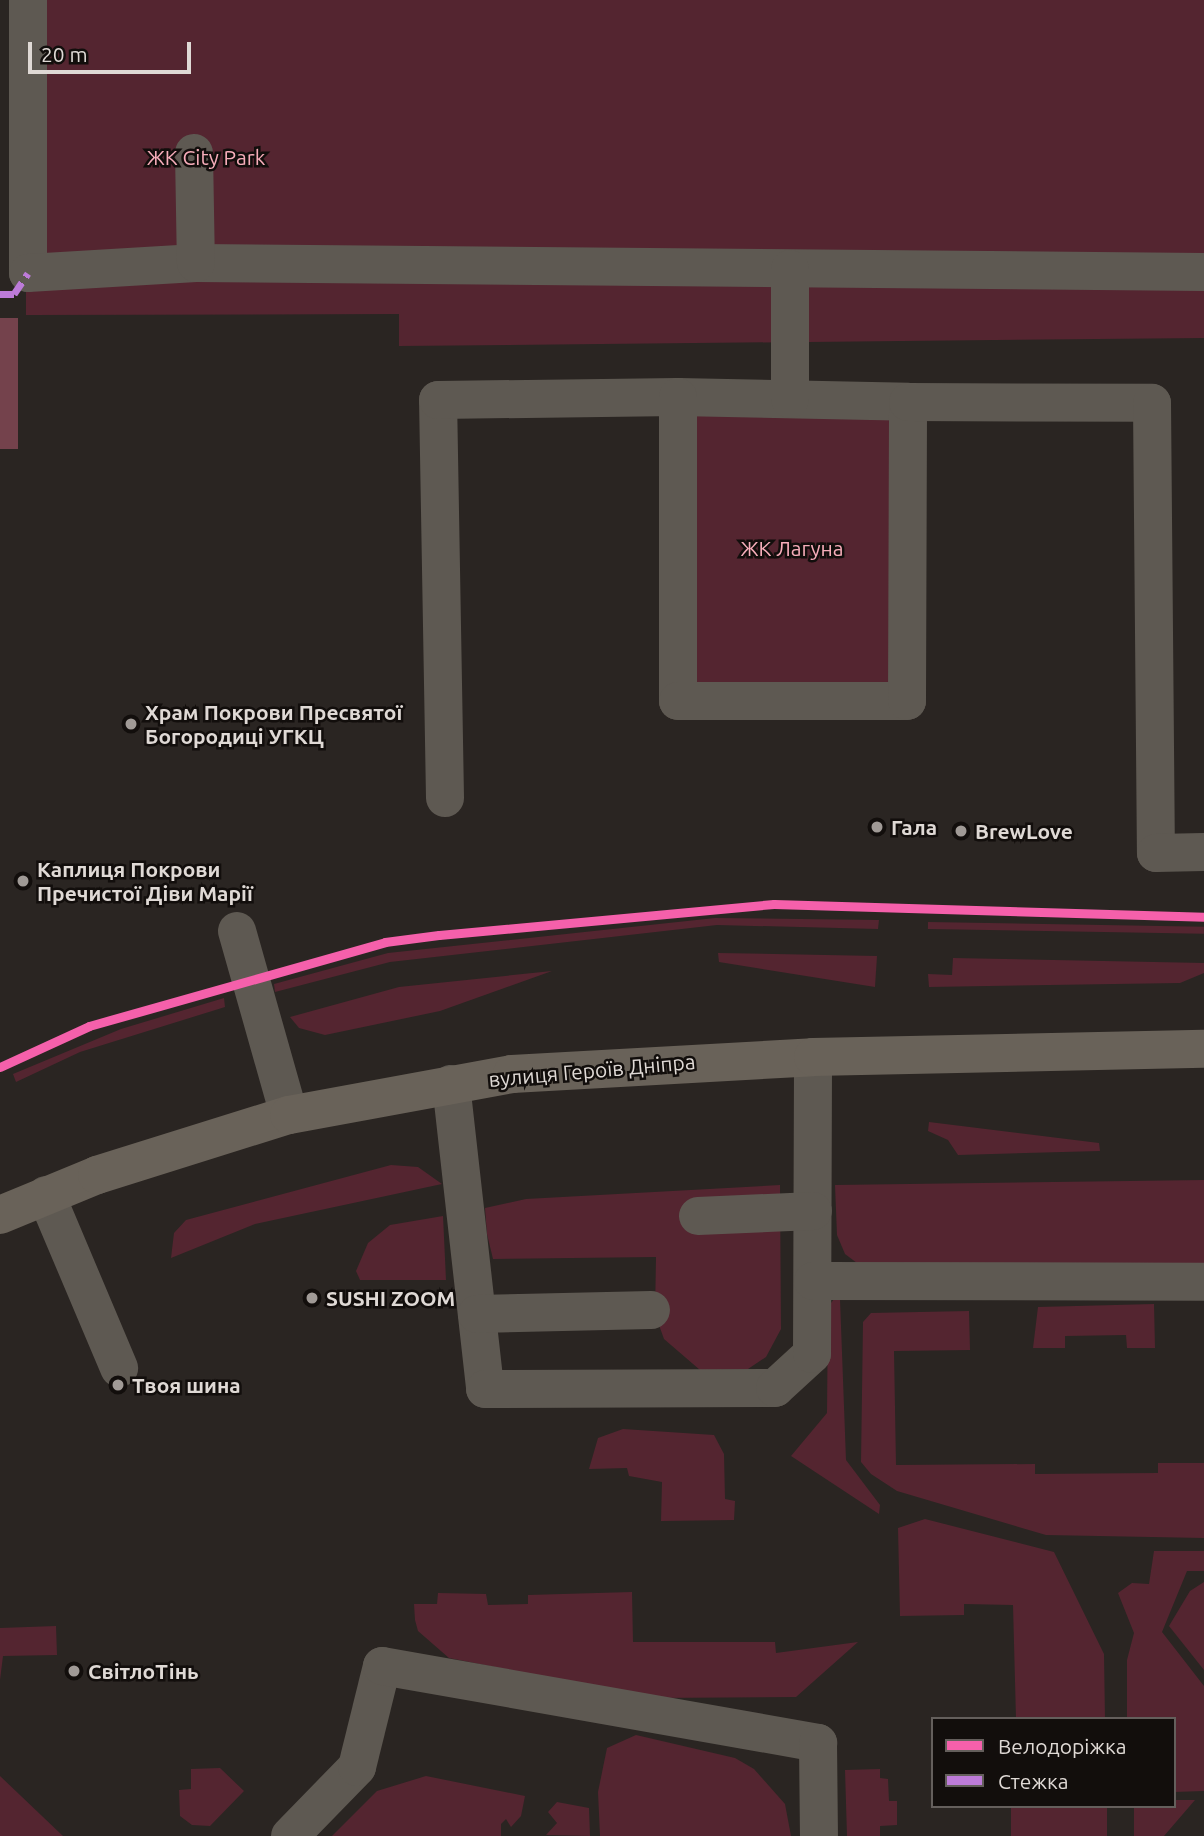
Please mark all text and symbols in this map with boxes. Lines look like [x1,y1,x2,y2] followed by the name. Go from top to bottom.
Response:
[32,28,194,72] scale bar
[41,42,88,66] text: 20 m
[147,144,265,170] park label: ЖК City Park
[740,535,844,561] park label: ЖК Лагуна
[145,699,402,749] place label: Храм Покрови Пресвятої Богородиці УГКЦ
[123,716,139,732] marker: Храм Покрови Пресвятої Богородиці УГКЦ
[891,814,937,840] place label: Гала
[975,818,1073,844] place label: BrewLove
[869,819,885,835] marker: Гала
[953,823,969,839] marker: BrewLove
[37,856,253,906] place label: Каплиця Покрови Пречистої Діви Марії
[15,873,31,889] marker: Каплиця Покрови Пречистої Діви Марії
[488,1048,696,1092] street label: вулиця Героїв Дніпра
[326,1285,455,1311] place label: SUSHI ZOOM
[304,1290,320,1306] marker: SUSHI ZOOM
[132,1372,241,1398] place label: Твоя шина
[110,1377,126,1393] marker: Твоя шина
[88,1658,199,1684] place label: СвітлоТінь
[66,1663,82,1679] marker: СвітлоТінь
[931,1717,1176,1808] legend
[998,1734,1127,1758] text: Велодоріжка
[998,1769,1069,1793] text: Стежка

